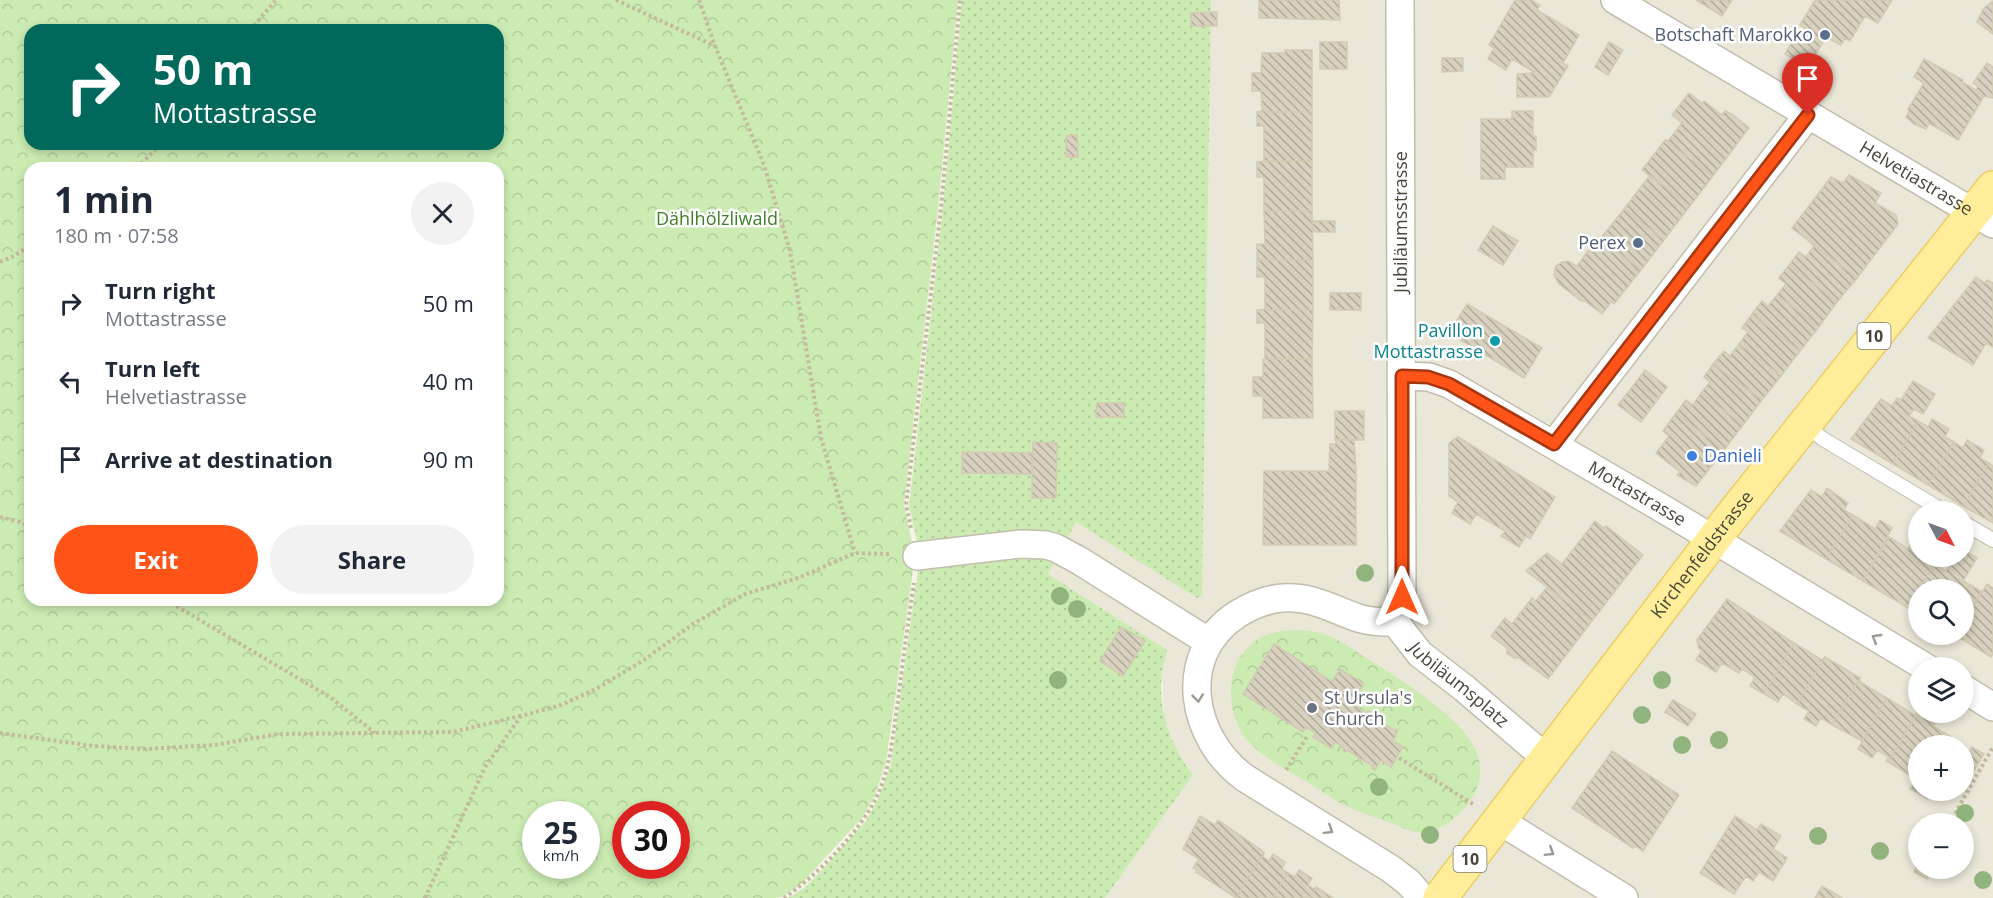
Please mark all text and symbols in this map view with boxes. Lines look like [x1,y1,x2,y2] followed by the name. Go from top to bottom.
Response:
[1655,22,1813,46] place label: Botschaft Marokko
[1818,28,1832,42] marker: Botschaft Marokko
[153,40,253,97] text: 50 m
[54,48,132,126] icon: right
[1782,53,1833,115] pin
[1791,62,1824,95] icon: arrive
[153,94,317,131] text: Mottastrasse
[1856,135,1978,220] street label: Helvetiastrasse
[1388,151,1412,295] street label: Jubiläumsstrasse
[54,175,154,224] text: 1 min
[411,182,474,245] button: close
[656,206,778,230] park label: Dählhölzliwald
[54,222,179,249] text: 180 m · 07:58
[1578,230,1627,254] place label: Perex
[1631,236,1645,250] marker: Perex
[105,275,216,305] text: Turn right
[54,287,87,320] icon: right
[423,288,474,318] text: 50 m
[105,305,227,332] text: Mottastrasse
[1374,318,1483,363] place label: Pavillon Mottastrasse
[1858,323,1890,349] road number: 10
[1488,334,1502,348] marker: Pavillon Mottastrasse
[105,353,200,383] text: Turn left
[54,365,87,398] icon: left
[423,366,474,396] text: 40 m
[105,383,247,410] text: Helvetiastrasse
[54,443,87,476] icon: arrive
[1704,443,1762,467] place label: Danieli
[105,444,333,474] text: Arrive at destination
[423,444,474,474] text: 90 m
[1685,449,1699,463] marker: Danieli
[1584,455,1691,531] street label: Mottastrasse
[1645,485,1758,623] street label: Kirchenfeldstrasse
[1908,501,1974,567] north arrow
[1908,501,1974,879] map controls
[54,525,258,594] button: Exit
[270,525,474,594] button: Share
[1370,565,1434,629] position arrow
[1908,579,1974,645] button: search
[1872,633,1882,645] one-way arrow
[1403,635,1514,732] street label: Jubiläumsplatz
[1908,657,1974,723] button: layers
[1324,685,1412,730] place label: St Ursula's Church
[1191,693,1204,703] one-way arrow
[1305,701,1319,715] marker: St Ursula's Church
[1908,735,1974,801] button: +
[612,801,690,879] speed limit sign: 30
[544,812,578,853] text: 25
[1908,813,1974,879] button: −
[1323,823,1333,835] one-way arrow
[1544,844,1554,856] one-way arrow
[543,845,579,865] text: km/h
[1454,846,1486,872] road number: 10

